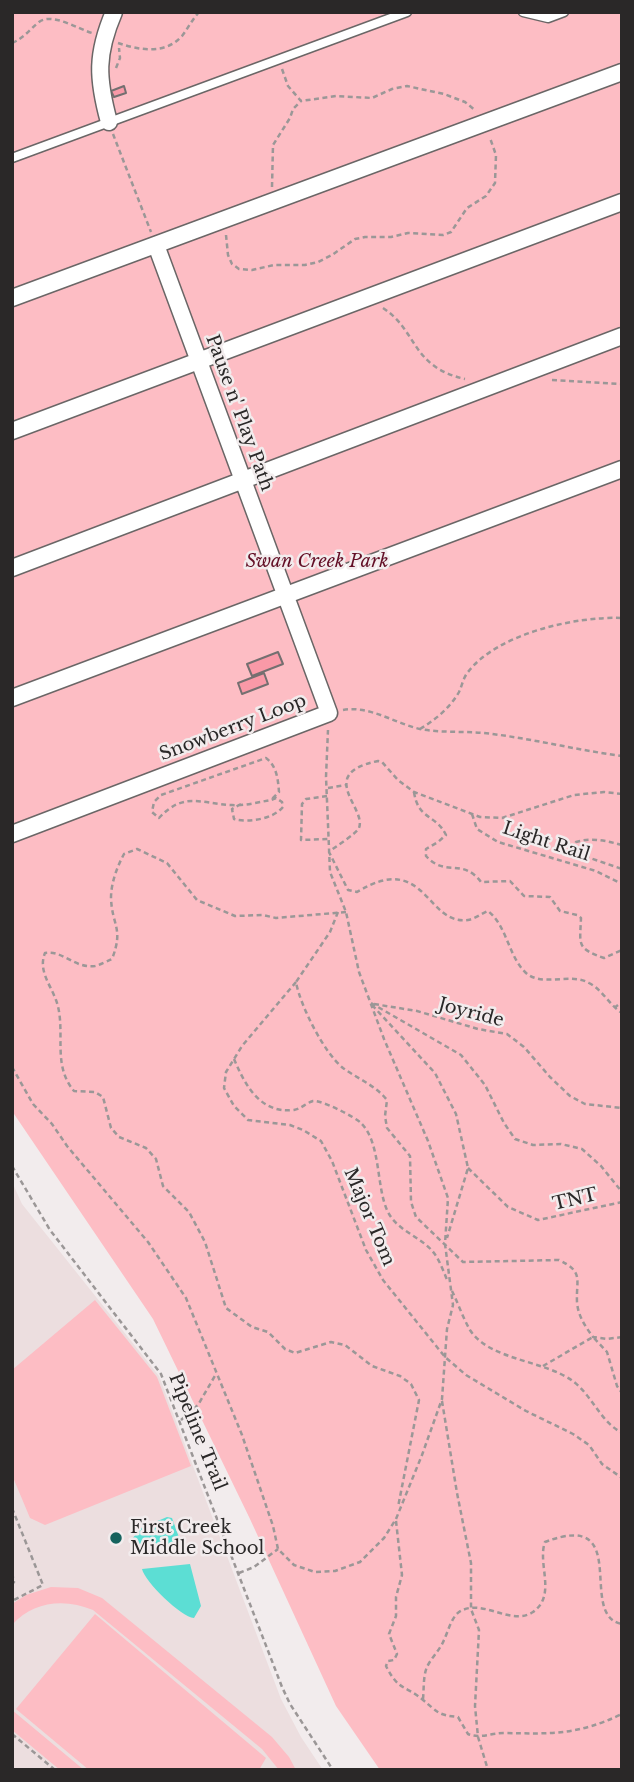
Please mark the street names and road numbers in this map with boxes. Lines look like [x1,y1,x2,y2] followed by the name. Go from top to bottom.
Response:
[201,332,277,494] street label: Pause n' Play Path
[157,690,309,766] street label: Snowberry Loop
[500,818,592,866] street label: Light Rail
[436,994,506,1032] street label: Joyride
[339,1165,399,1269] street label: Major Tom
[551,1184,599,1216] street label: TNT
[164,1370,230,1494] street label: Pipeline Trail

